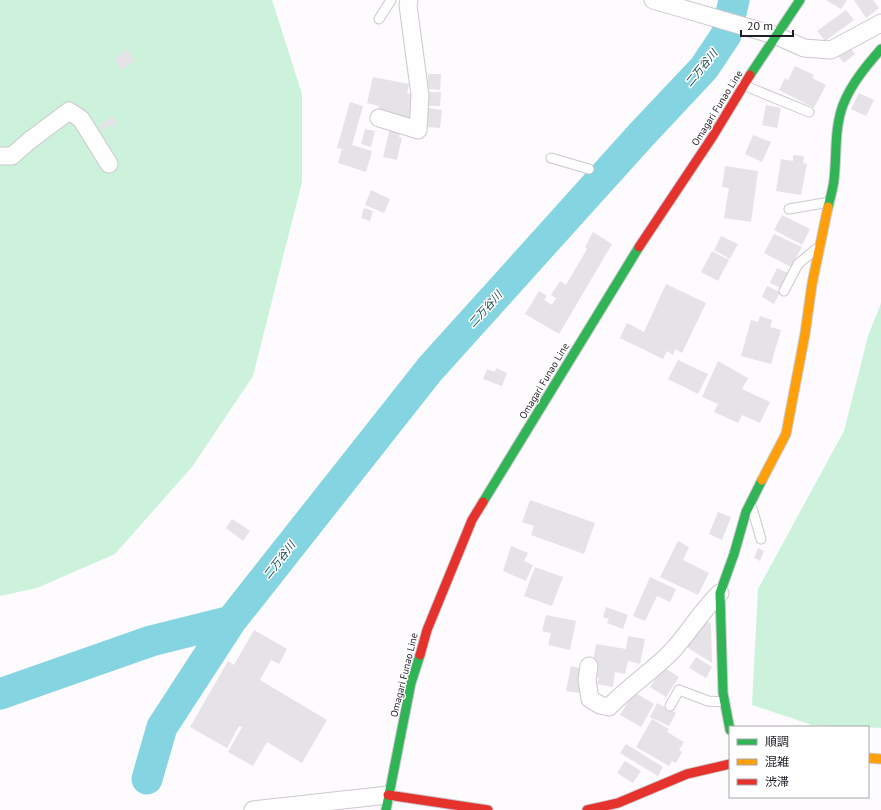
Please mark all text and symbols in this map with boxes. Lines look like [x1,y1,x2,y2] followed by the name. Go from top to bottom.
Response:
[741,12,793,38] scale bar
[747,18,773,33] text: 20 m
[682,46,721,90] water label: 二万谷川
[689,68,745,148] street label: Omagari Funao Line
[465,287,506,330] water label: 二万谷川
[516,341,572,421] street label: Omagari Funao Line
[260,538,299,582] water label: 二万谷川
[387,632,421,718] street label: Omagari Funao Line
[729,726,869,798] legend
[765,734,789,749] text: 順調
[765,754,789,769] text: 混雑
[765,774,789,789] text: 渋滞

